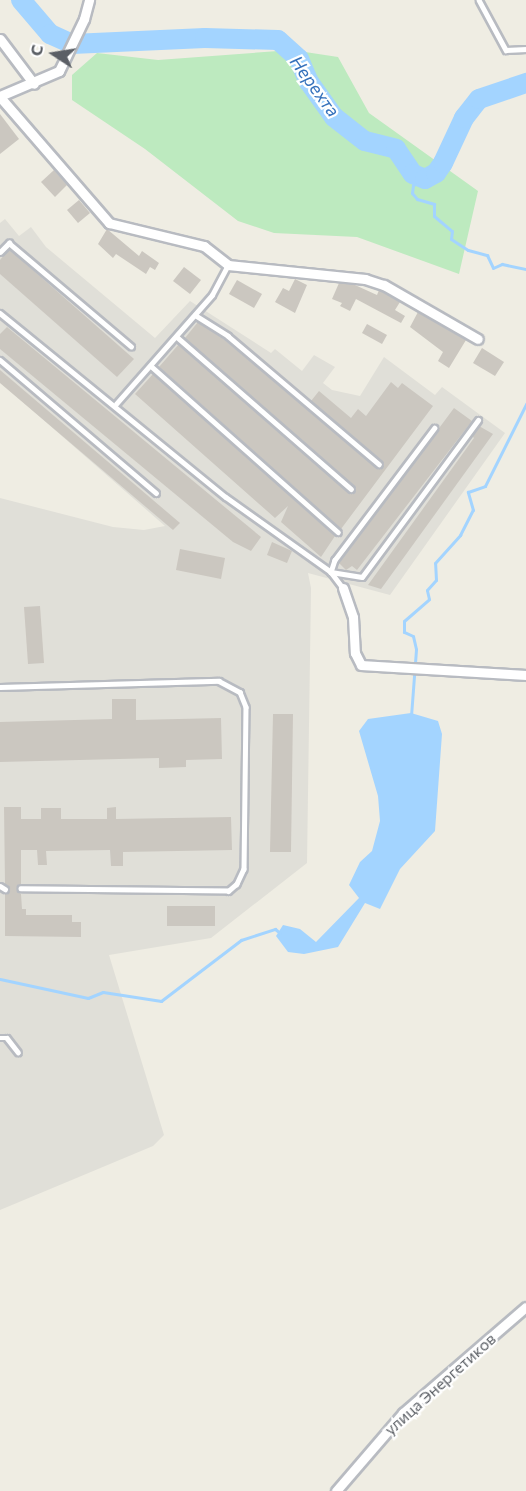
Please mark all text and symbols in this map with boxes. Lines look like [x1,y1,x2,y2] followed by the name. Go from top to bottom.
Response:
[24,24,84,84] north arrow
[25,43,46,57] text: С
[286,51,344,121] water label: Нерехта
[380,1329,500,1439] street label: улица Энергетиков

